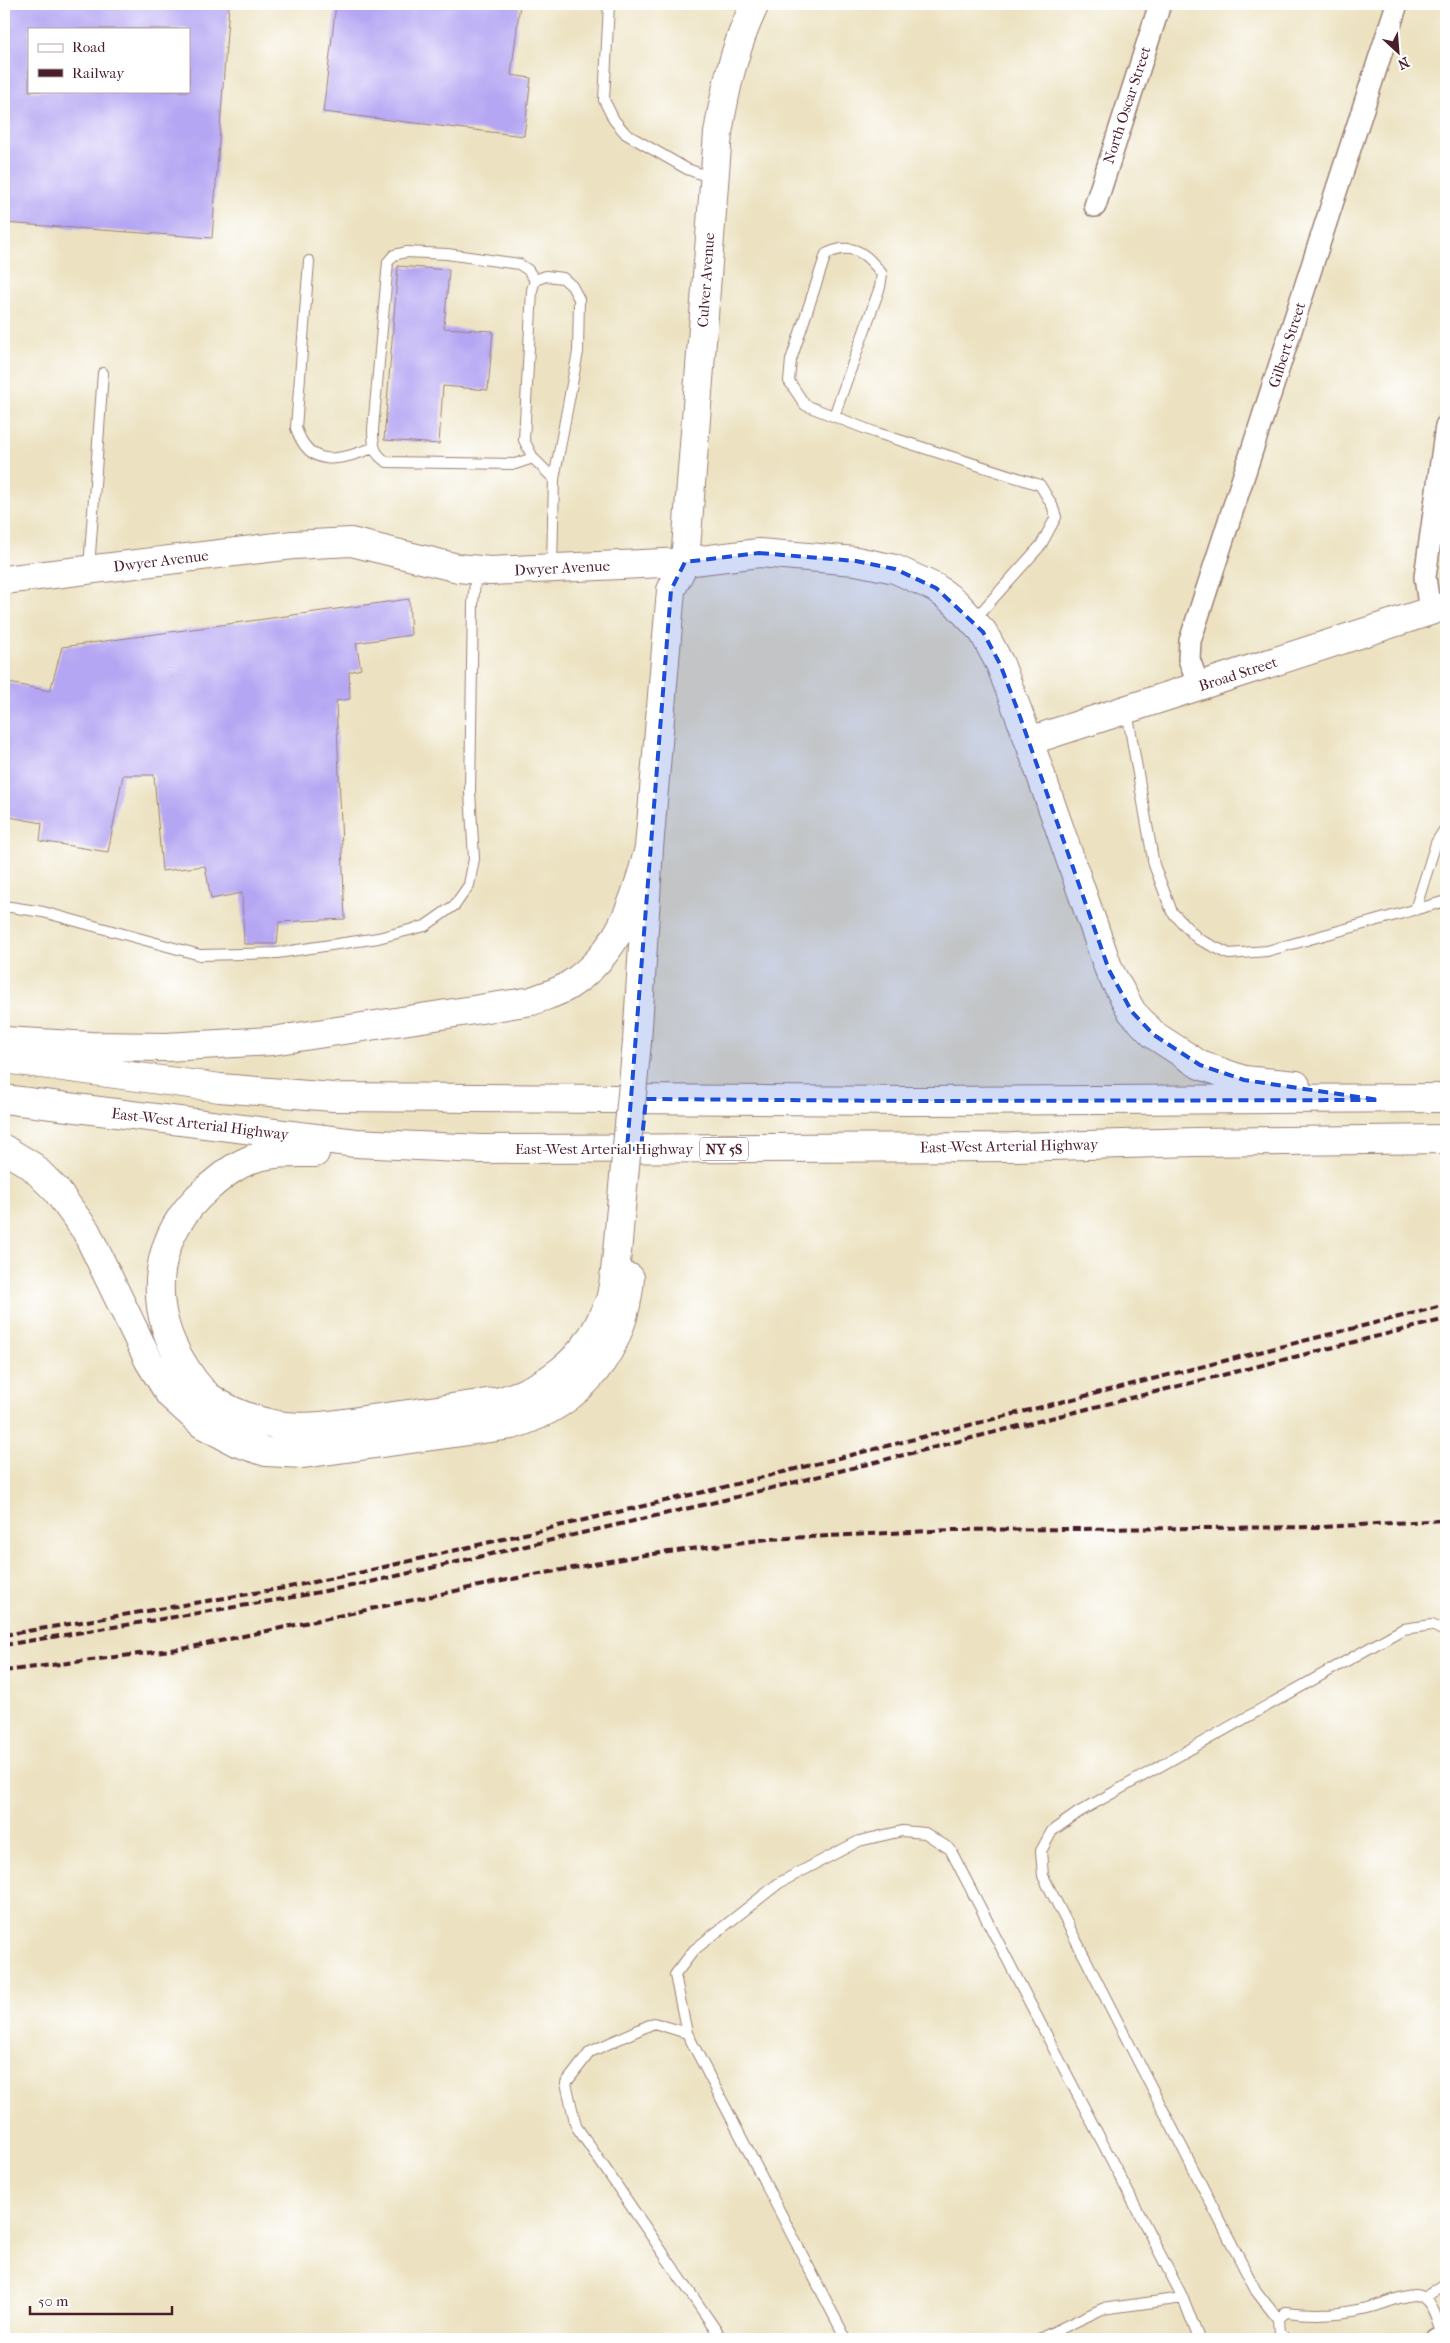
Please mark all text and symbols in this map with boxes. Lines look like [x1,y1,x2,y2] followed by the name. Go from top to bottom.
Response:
[28,28,190,92] legend
[1372,28,1422,78] north arrow
[72,38,106,56] text: Road
[1100,43,1155,166] street label: North Oscar Street
[1395,53,1412,73] text: N
[72,64,125,82] text: Railway
[694,231,718,328] street label: Culver Avenue
[1265,299,1310,390] street label: Gilbert Street
[112,546,210,576] street label: Dwyer Avenue
[514,556,611,579] street label: Dwyer Avenue
[1196,653,1280,695] street label: Broad Street
[110,1104,291,1144] street label: East-West Arterial Highway
[920,1135,1099,1157] street label: East-West Arterial Highway
[700,1138,748,1160] road number: NY 5S
[515,1140,694,1158] street label: East-West Arterial Highway
[30,2283,172,2315] scale bar
[38,2292,69,2310] text: 50 m

